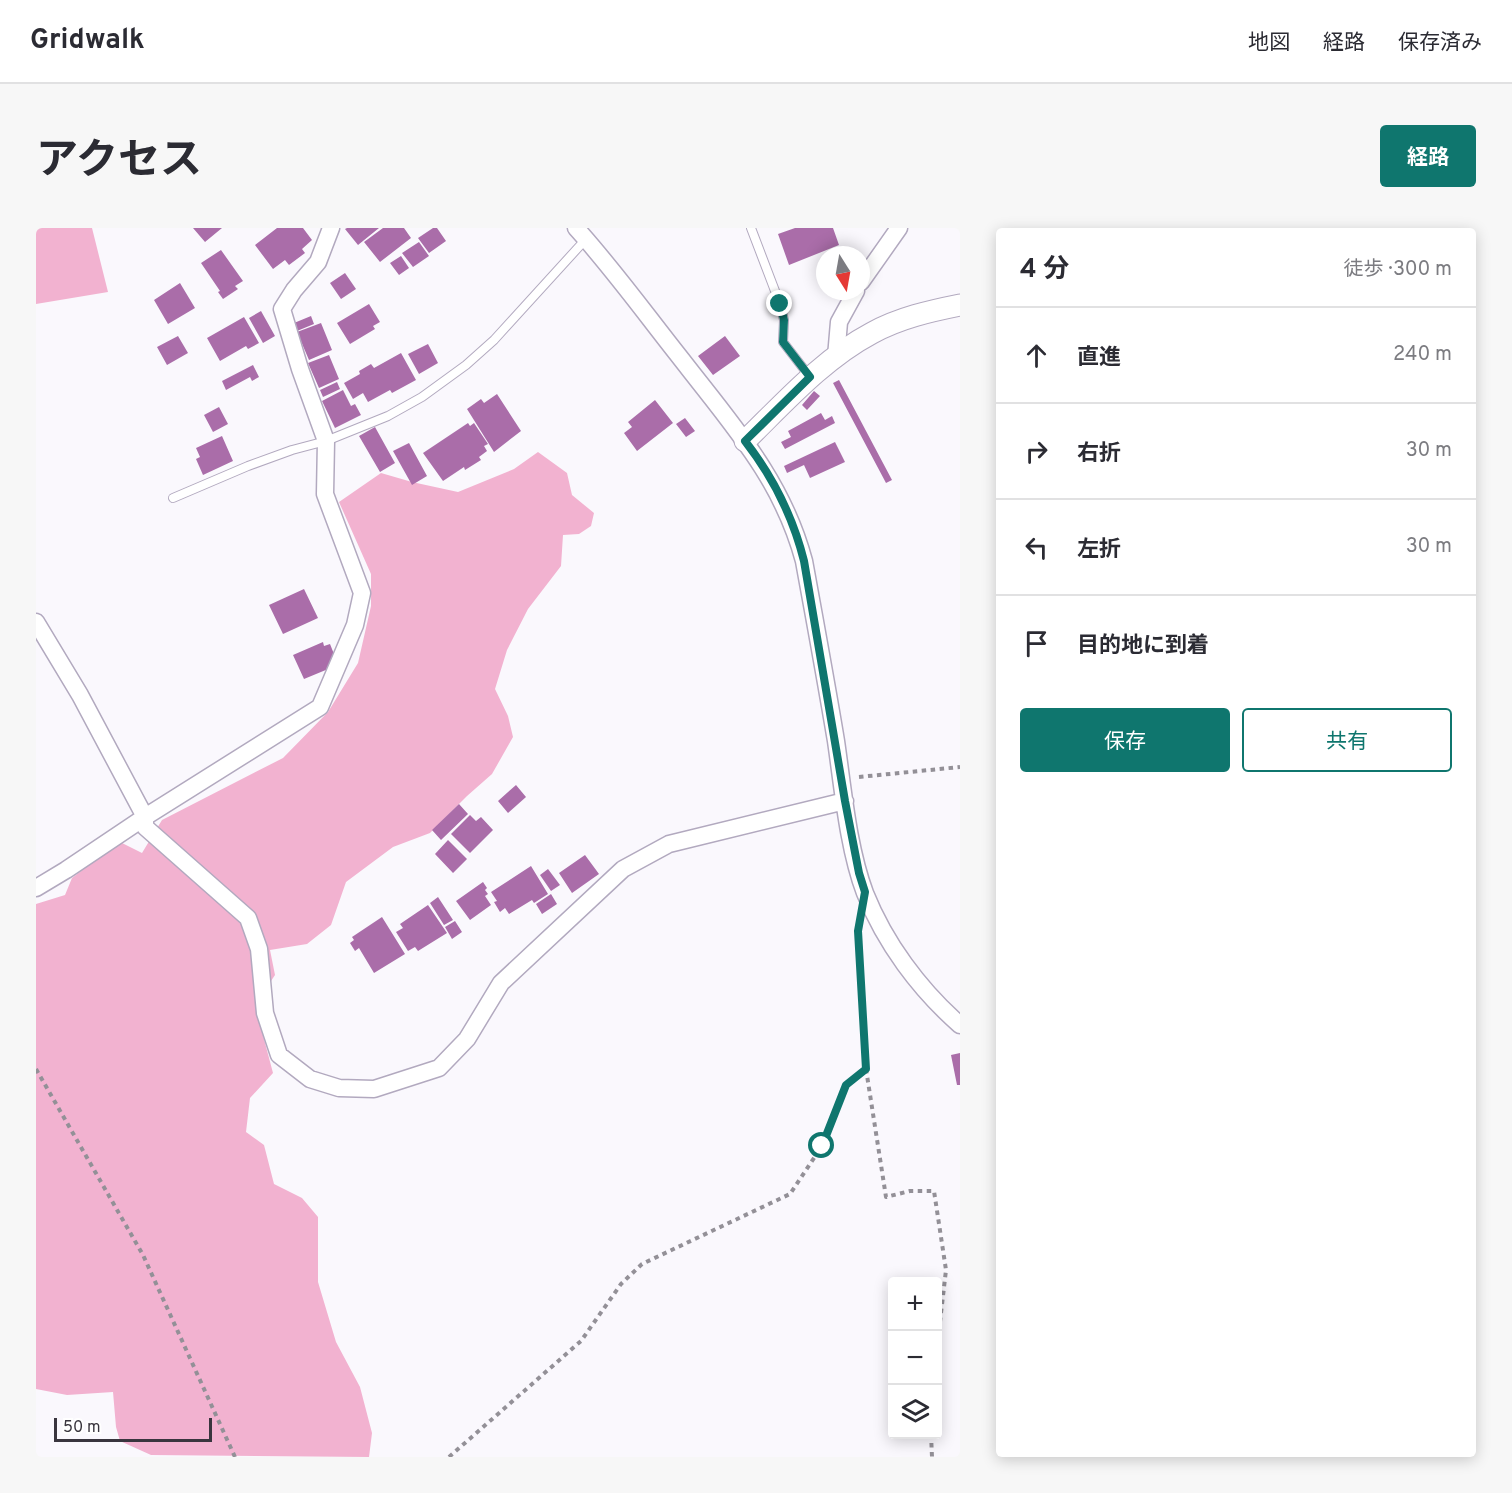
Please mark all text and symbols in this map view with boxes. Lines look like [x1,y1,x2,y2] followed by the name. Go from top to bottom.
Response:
[30,23,145,59] text: Gridwalk
[1248,30,1290,57] text: 地図
[1323,30,1365,57] text: 経路
[1398,30,1482,57] text: 保存済み
[1380,125,1476,187] button: 経路
[36,136,202,189] text: アクセス
[816,246,870,300] north arrow
[1020,254,1069,287] text: 4 分
[1344,257,1452,283] text: 徒歩 · 300 m
[766,290,792,316] route end
[1020,339,1053,372] icon: ahead
[1393,342,1452,368] text: 240 m
[1077,345,1121,372] text: 直進
[1020,435,1053,468] icon: right
[1406,438,1452,464] text: 30 m
[1077,441,1121,468] text: 右折
[1020,531,1053,564] icon: left
[1406,534,1452,560] text: 30 m
[1077,537,1121,564] text: 左折
[1020,627,1053,660] icon: arrive
[1077,633,1209,660] text: 目的地に到着
[1020,708,1230,772] button: 保存
[1242,708,1452,772] button: 共有
[808,1132,834,1158] route start
[888,1277,942,1439] map controls
[888,1277,942,1331] button: +
[888,1331,942,1385] button: −
[888,1385,942,1439] button: layers
[54,1415,212,1442] scale bar
[63,1418,101,1438] text: 50 m

